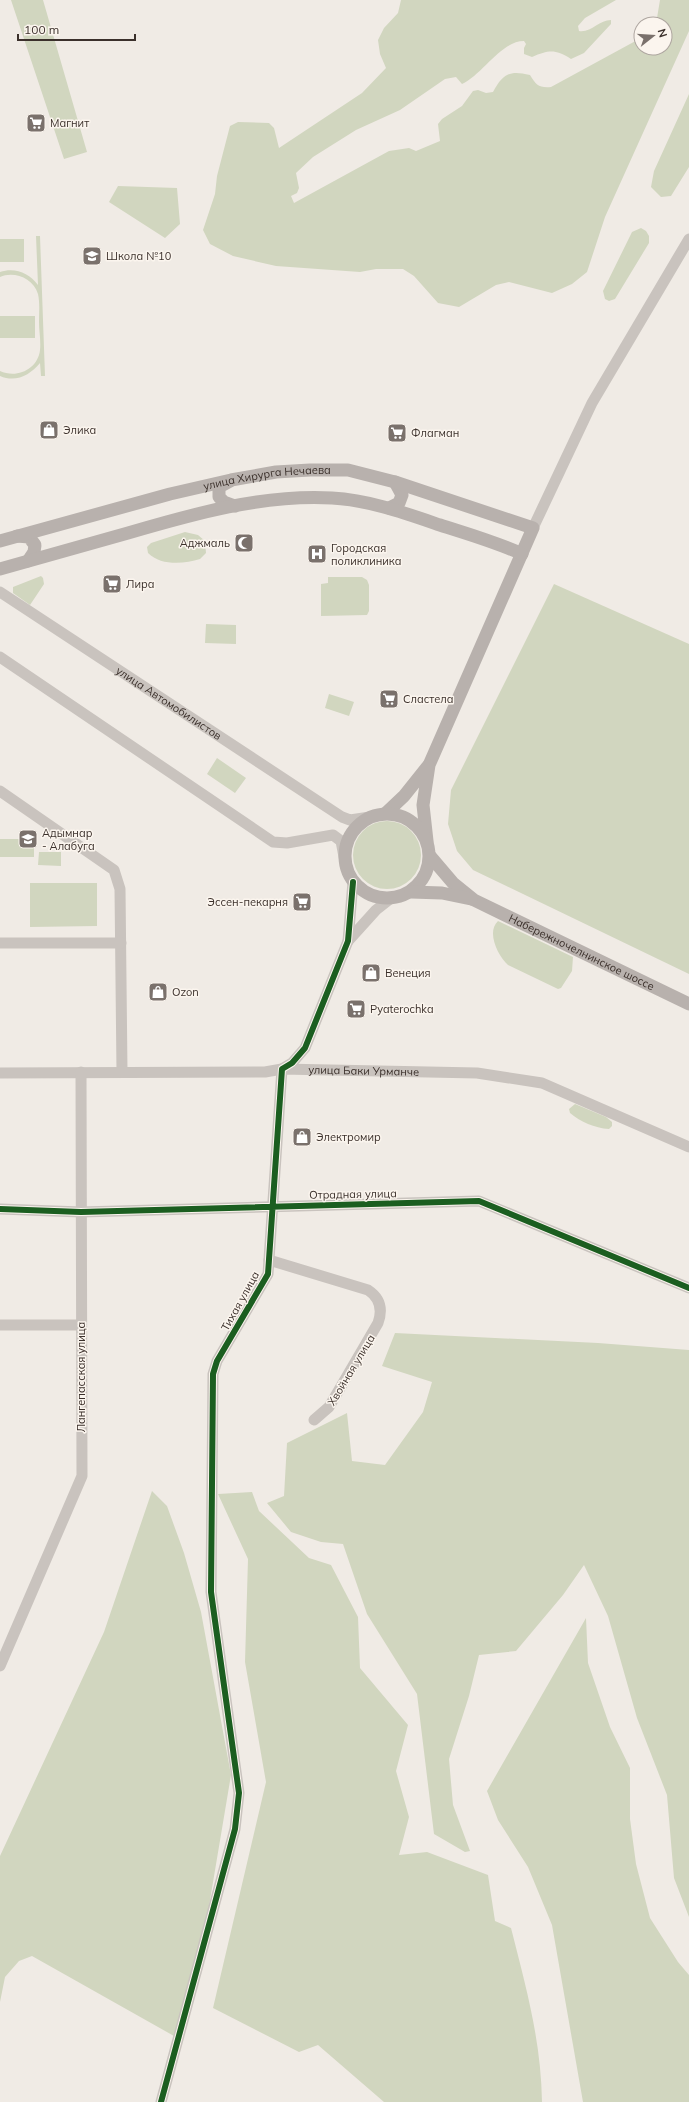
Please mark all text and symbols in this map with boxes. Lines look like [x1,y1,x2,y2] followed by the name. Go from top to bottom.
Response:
[18,16,135,42] scale bar
[633,16,673,56] north arrow
[24,22,59,37] text: 100 m
[655,27,670,39] text: N
[25,112,47,134] supermarket icon: Магнит
[50,116,89,130] place label: Магнит
[81,245,103,267] school or university icon: Школа №10
[106,249,172,263] place label: Школа №10
[38,419,60,441] shop icon: Элика
[386,422,408,444] supermarket icon: Флагман
[63,423,96,437] place label: Элика
[411,426,459,440] place label: Флагман
[202,463,331,493] street label: улица Хирурга Нечаева
[233,532,255,554] mosque icon: Аджмаль
[180,536,230,550] place label: Аджмаль
[331,541,402,568] place label: Городская поликлиника
[306,543,328,565] hospital icon: Городская поликлиника
[101,573,123,595] supermarket icon: Лира
[126,577,154,591] place label: Лира
[113,663,224,743] street label: улица Автомобилистов
[378,688,400,710] supermarket icon: Сластела
[403,692,454,706] place label: Сластела
[42,826,95,853] place label: Адымнар - Алабуга
[17,828,39,850] school or university icon: Адымнар - Алабуга
[291,891,313,913] supermarket icon: Эссен-пекарня
[207,895,288,909] place label: Эссен-пекарня
[506,911,657,993] street label: Набережночелнинское шоссе
[360,962,382,984] shop icon: Венеция
[385,966,431,980] place label: Венеция
[147,981,169,1003] shop icon: Ozon
[172,985,199,999] place label: Ozon
[345,998,367,1020] supermarket icon: Pyaterochka
[370,1002,434,1016] place label: Pyaterochka
[308,1063,419,1079] street label: улица Баки Урманче
[291,1126,313,1148] shop icon: Электромир
[316,1130,381,1144] place label: Электромир
[309,1186,397,1202] street label: Отрадная улица
[218,1269,262,1333] street label: Тихая улица
[74,1322,88,1432] street label: Лангепасская улица
[324,1332,378,1408] street label: Хвойная улица

